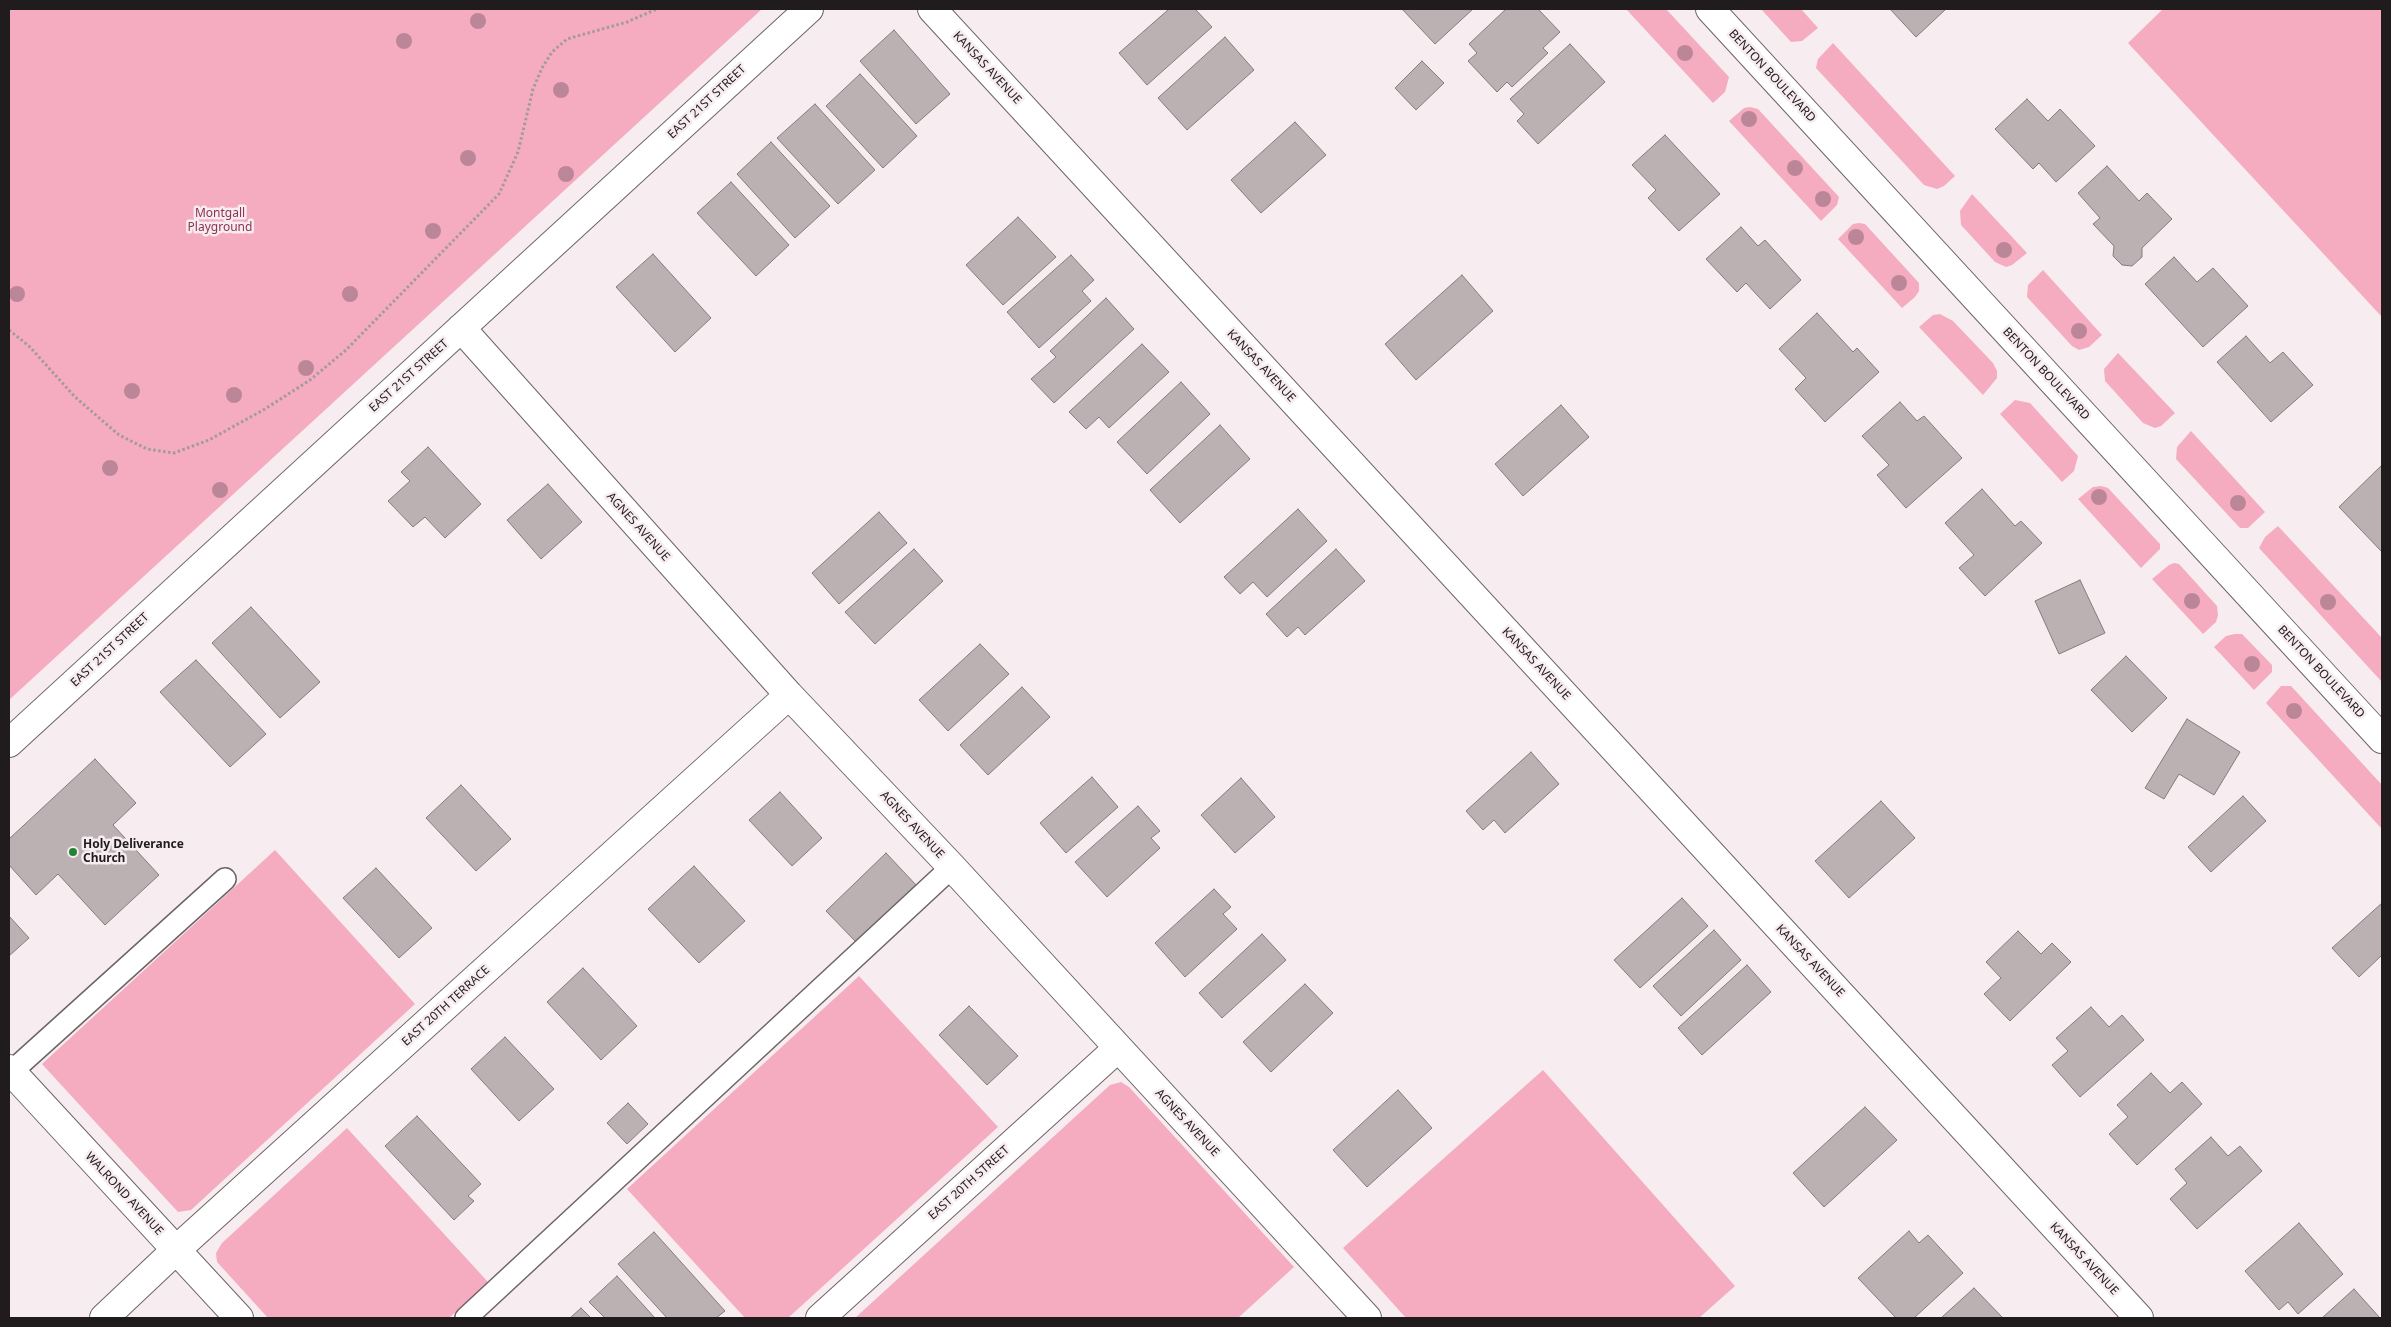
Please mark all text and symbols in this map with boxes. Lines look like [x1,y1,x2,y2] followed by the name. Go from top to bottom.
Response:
[1725,27,1819,125] street label: BENTON BOULEVARD
[950,29,1024,107] street label: KANSAS AVENUE
[665,62,749,142] street label: EAST 21ST STREET
[188,207,252,235] park label: Montgall Playground
[1999,325,2093,423] street label: BENTON BOULEVARD
[1224,327,1298,405] street label: KANSAS AVENUE
[366,337,452,415] street label: EAST 21ST STREET
[603,490,673,564] street label: AGNES AVENUE
[68,610,152,690] street label: EAST 21ST STREET
[2274,623,2368,721] street label: BENTON BOULEVARD
[1499,625,1573,703] street label: KANSAS AVENUE
[877,788,947,862] street label: AGNES AVENUE
[83,838,184,866] place label: Holy Deliverance Church
[67,846,79,858] marker: Holy Deliverance Church
[1773,922,1847,1000] street label: KANSAS AVENUE
[399,963,493,1049] street label: EAST 20TH TERRACE
[1152,1086,1222,1160] street label: AGNES AVENUE
[926,1143,1012,1223] street label: EAST 20TH STREET
[82,1150,166,1238] street label: WALROND AVENUE
[2047,1220,2121,1298] street label: KANSAS AVENUE

